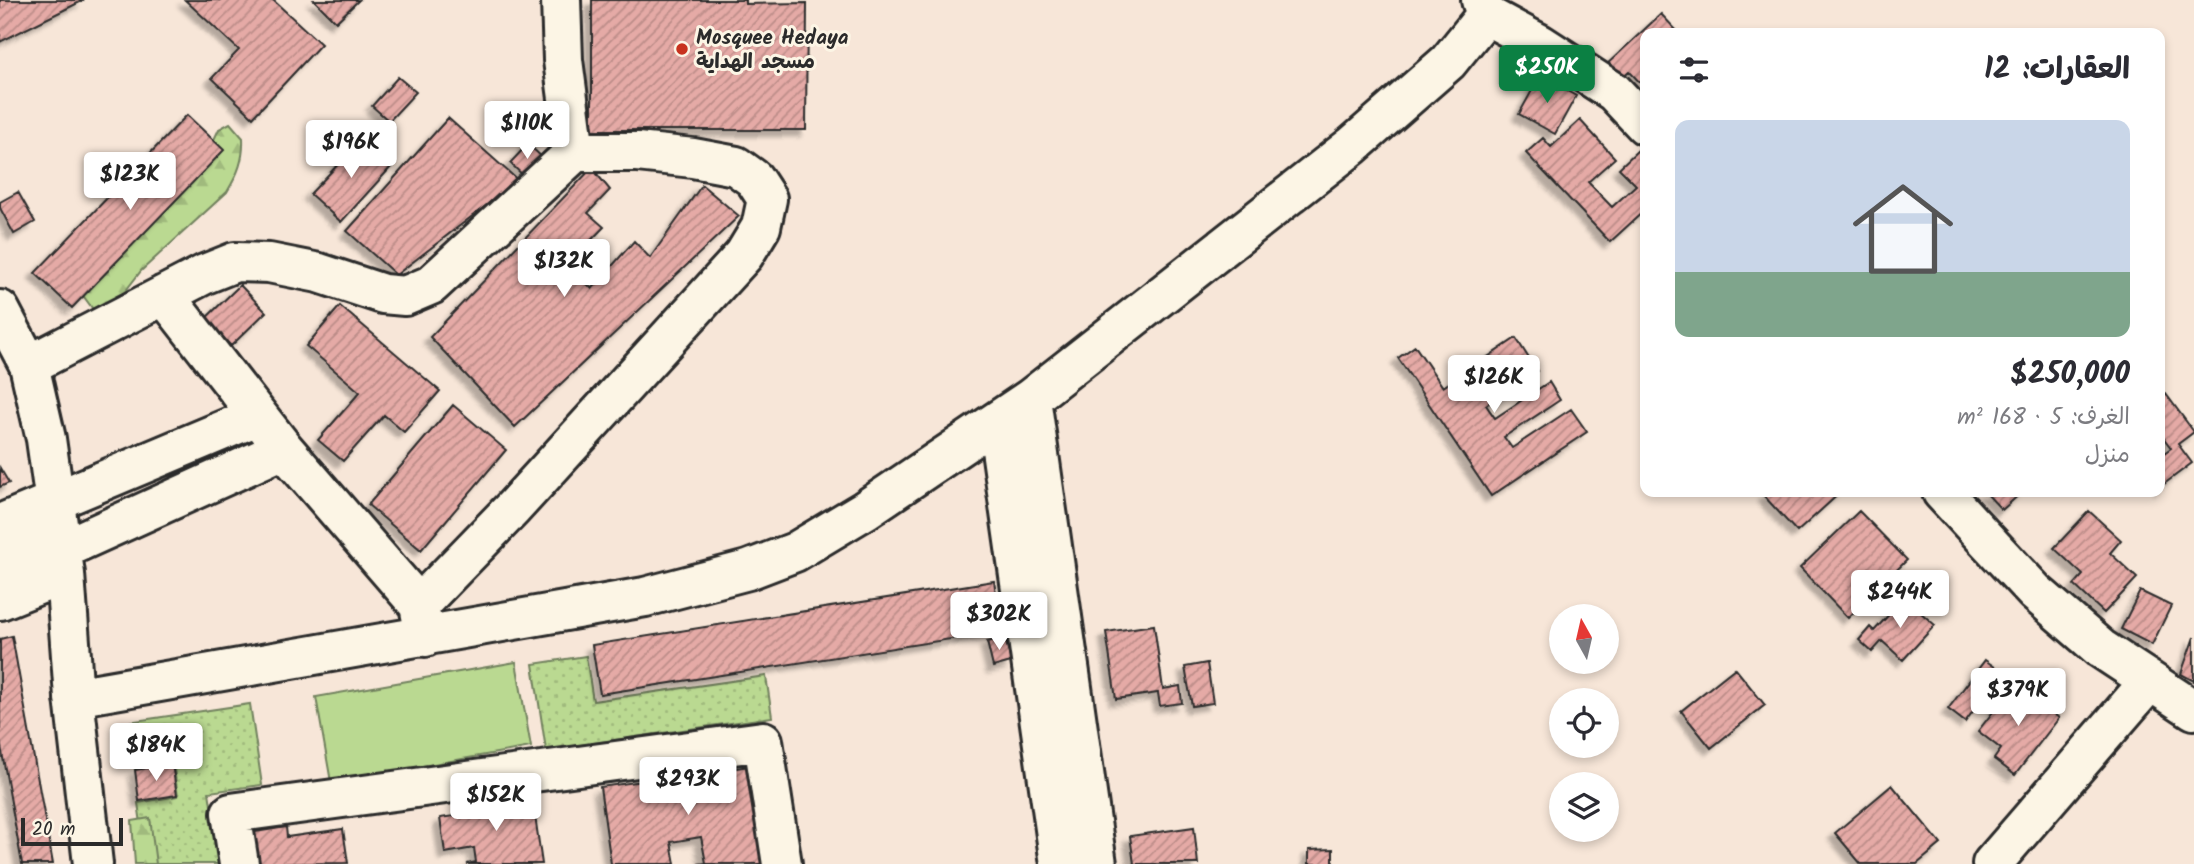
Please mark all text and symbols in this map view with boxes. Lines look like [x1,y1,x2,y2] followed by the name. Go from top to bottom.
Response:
[696,22,849,79] place label: Mosquee Hedaya مسجد الهداية
[674,41,690,57] marker: Mosquee Hedaya مسجد الهداية
[1498,46,1596,105] pin: $250K
[1984,46,2130,94] text: العقارات: 12
[1515,50,1579,86] text: $250K
[1675,51,1713,89] icon: filters
[478,102,576,161] pin: $110K
[500,106,554,142] text: $110K
[302,120,400,180] pin: $196K
[322,125,380,161] text: $196K
[81,152,179,212] pin: $123K
[100,157,160,193] text: $123K
[1840,166,1966,292] icon: home
[515,240,613,299] pin: $132K
[534,244,594,280] text: $132K
[2010,351,2130,399] text: $250,000
[1445,356,1543,415] pin: $126K
[1464,360,1524,396] text: $126K
[1957,400,2130,436] text: الغرف: 5 · 168 m²
[2085,438,2130,474] text: منزل
[1851,570,1949,630] pin: $244K
[1867,575,1933,611] text: $244K
[950,592,1048,652] pin: $302K
[966,597,1032,633] text: $302K
[1549,604,1619,674] north arrow
[1549,604,1619,842] map controls
[1969,668,2067,728] pin: $379K
[1987,673,2049,709] text: $379K
[1549,688,1619,758] button: locate
[107,724,205,783] pin: $184K
[126,728,186,764] text: $184K
[639,758,737,817] pin: $293K
[655,762,721,798] text: $293K
[1549,772,1619,842] button: layers
[447,774,545,833] pin: $152K
[466,778,526,814] text: $152K
[21,815,122,847] scale bar
[32,815,75,845] text: 20 m

